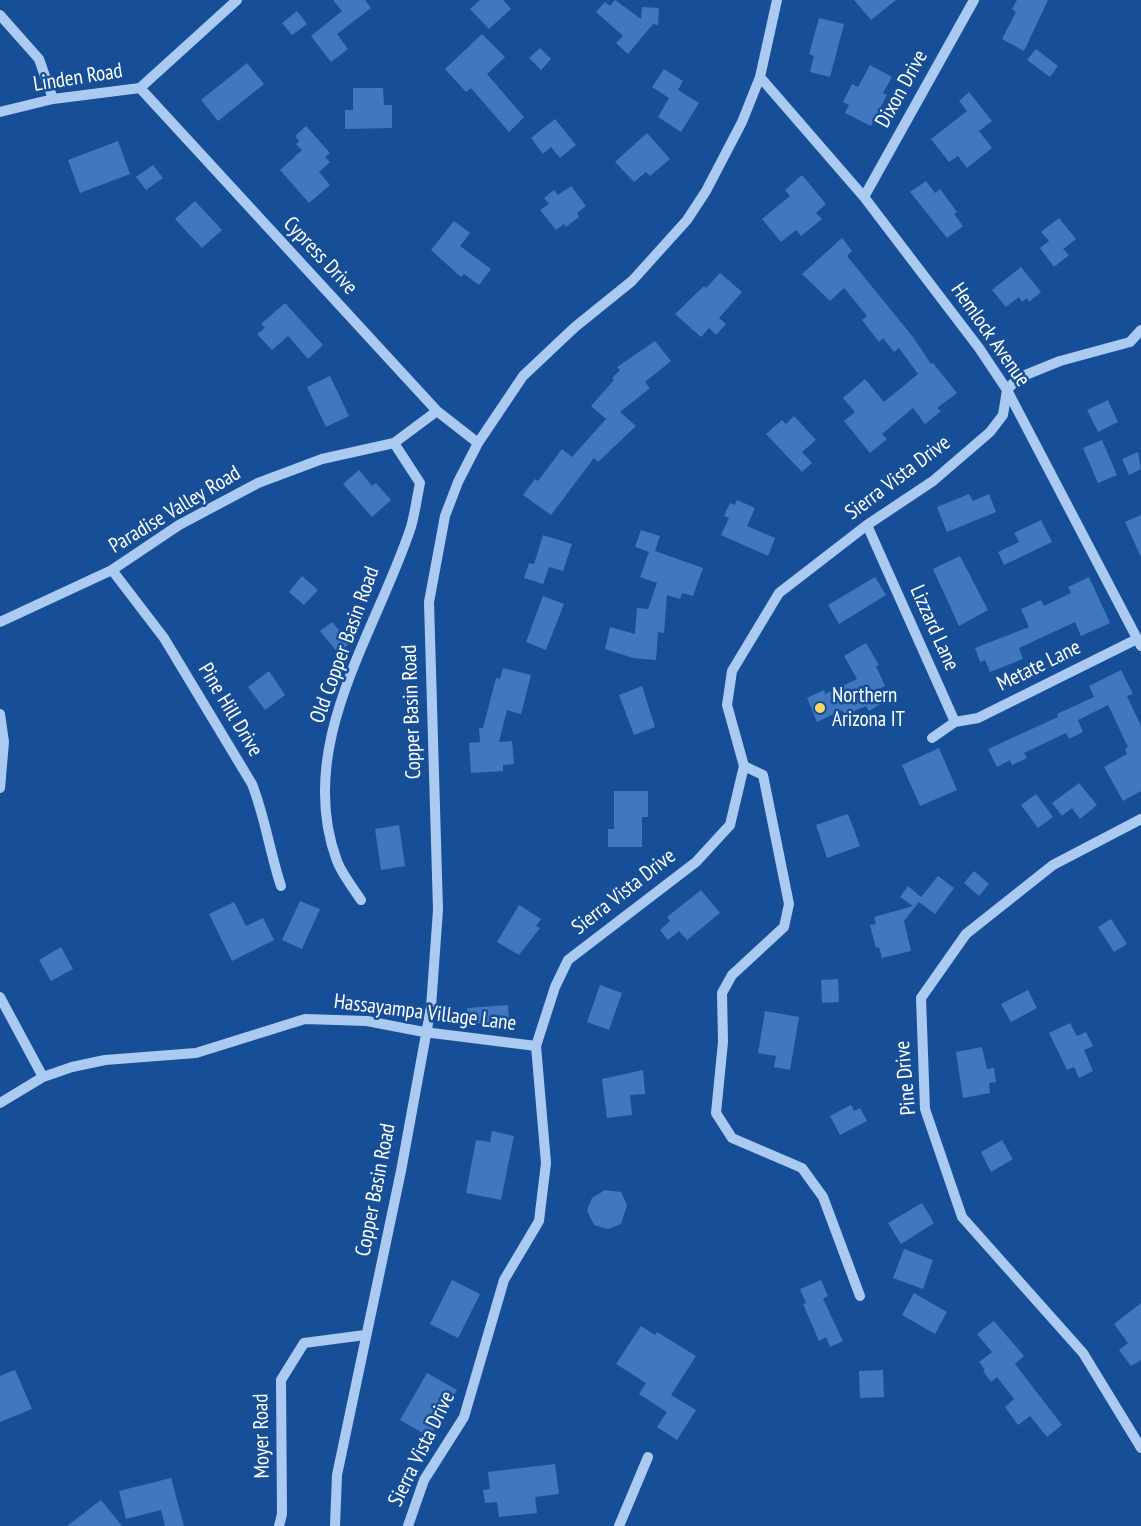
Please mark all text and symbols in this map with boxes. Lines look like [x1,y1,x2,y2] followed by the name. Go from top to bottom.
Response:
[870,46,934,132] street label: Dixon Drive
[32,59,124,97] street label: Linden Road
[278,212,362,300] street label: Cypress Drive
[945,278,1035,392] street label: Hemlock Avenue
[841,430,955,526] street label: Sierra Vista Drive
[105,461,245,559] street label: Paradise Valley Road
[305,563,385,727] street label: Old Copper Basin Road
[904,581,964,675] street label: Lizzard Lane
[993,635,1085,697] street label: Metate Lane
[397,644,427,780] street label: Copper Basin Road
[192,659,268,761] street label: Pine Hill Drive
[832,683,905,733] place label: Northern Arizona IT
[813,701,827,715] marker: Northern Arizona IT
[567,844,681,940] street label: Sierra Vista Drive
[332,989,518,1037] street label: Hassayampa Village Lane
[890,1040,922,1116] street label: Pine Drive
[351,1121,401,1259] street label: Copper Basin Road
[383,1387,461,1511] street label: Sierra Vista Drive
[249,1393,275,1479] street label: Moyer Road

